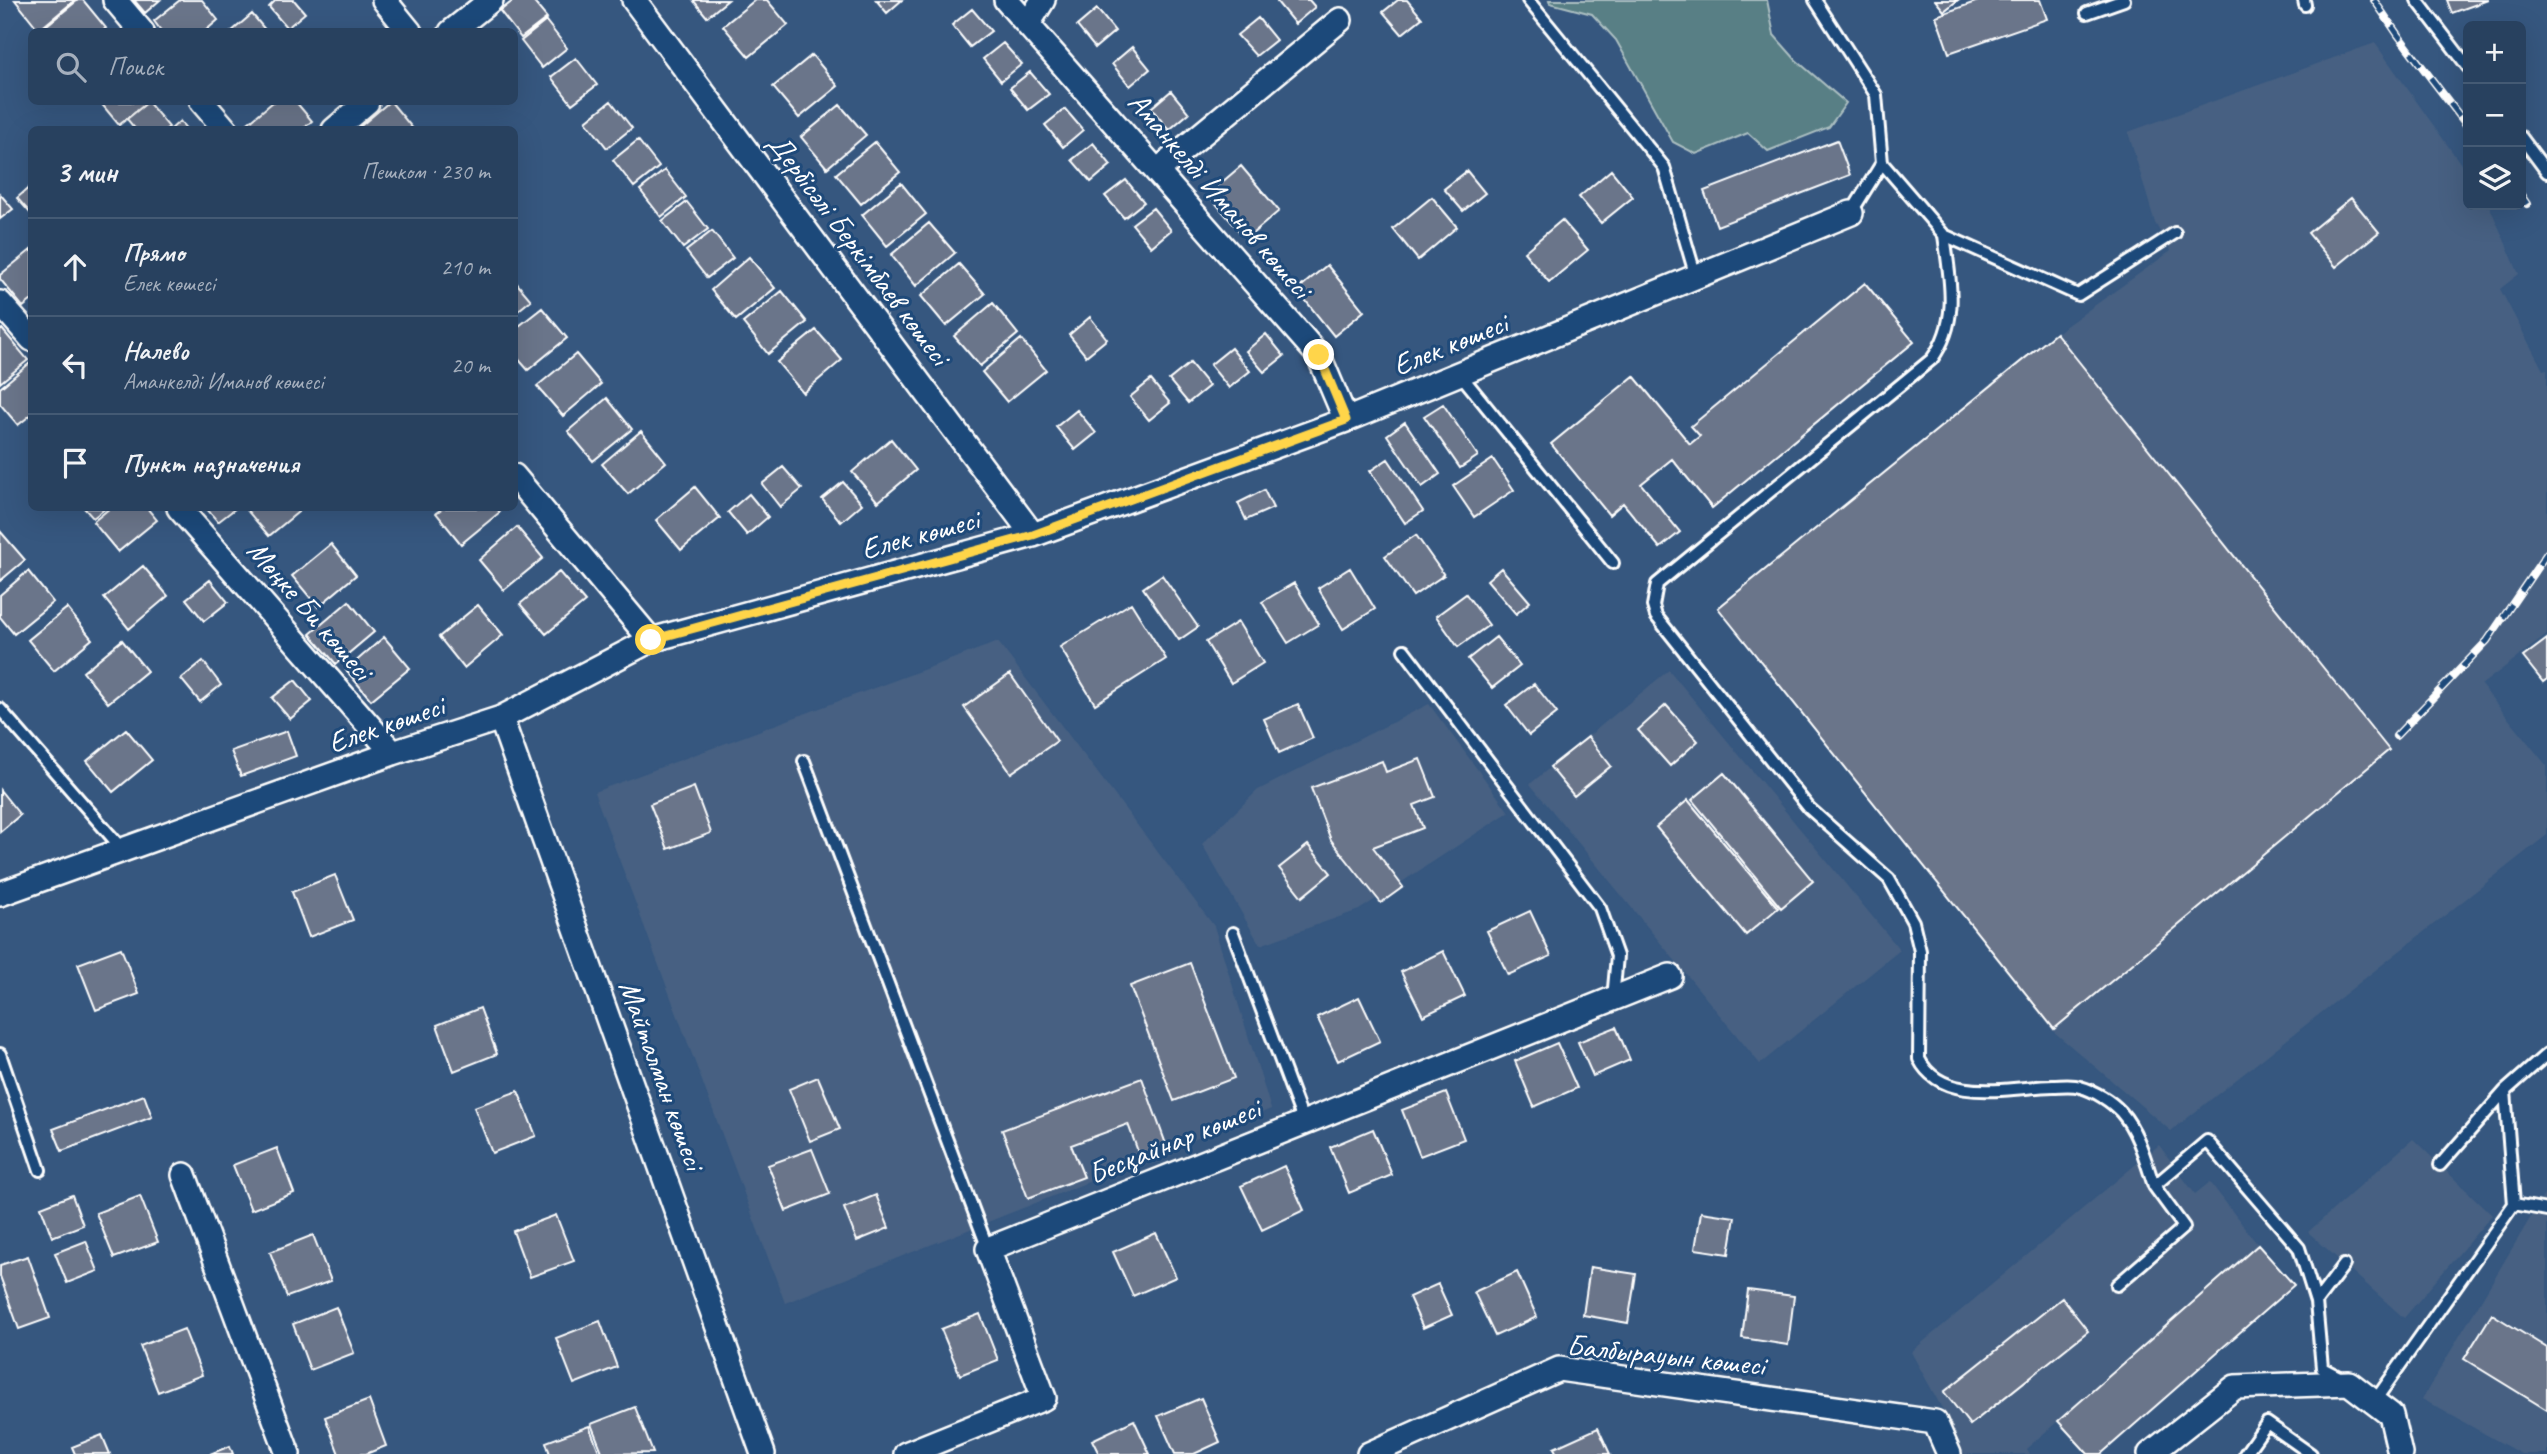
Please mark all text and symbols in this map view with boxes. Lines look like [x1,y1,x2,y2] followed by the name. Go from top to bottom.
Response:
[2463,21,2526,210] map controls
[2463,21,2526,84] button: +
[28,28,518,105] search box
[52,48,90,86] icon: search
[108,50,163,83] text: Поиск
[1120,84,1322,309] street label: Аманкелді Иманов көшесі
[2463,84,2526,147] button: −
[759,125,961,375] street label: Дербісәлі Беркімбаев көшесі
[2463,147,2526,210] button: layers
[56,153,117,191] text: 3 мин
[362,157,490,186] text: Пешком · 230 m
[123,236,185,269] text: Прямо
[56,248,94,286] icon: ahead
[441,253,490,282] text: 210 m
[123,269,215,298] text: Елек көшесі
[1387,303,1516,384] street label: Елек көшесі
[123,334,189,367] text: Налево
[1303,339,1334,370] route end
[56,346,94,384] icon: left
[451,351,490,380] text: 20 m
[123,367,324,396] text: Аманкелді Иманов көшесі
[56,444,94,482] icon: arrive
[123,447,299,480] text: Пункт назначения
[857,499,986,568] street label: Елек көшесі
[239,532,383,690] street label: Мөңке Би көшесі
[635,624,666,655] route start
[323,685,452,762] street label: Елек көшесі
[610,975,715,1178] street label: Майталман көшесі
[1082,1088,1269,1193] street label: Бесқайнар көшесі
[1565,1326,1770,1385] street label: Балбырауын көшесі

